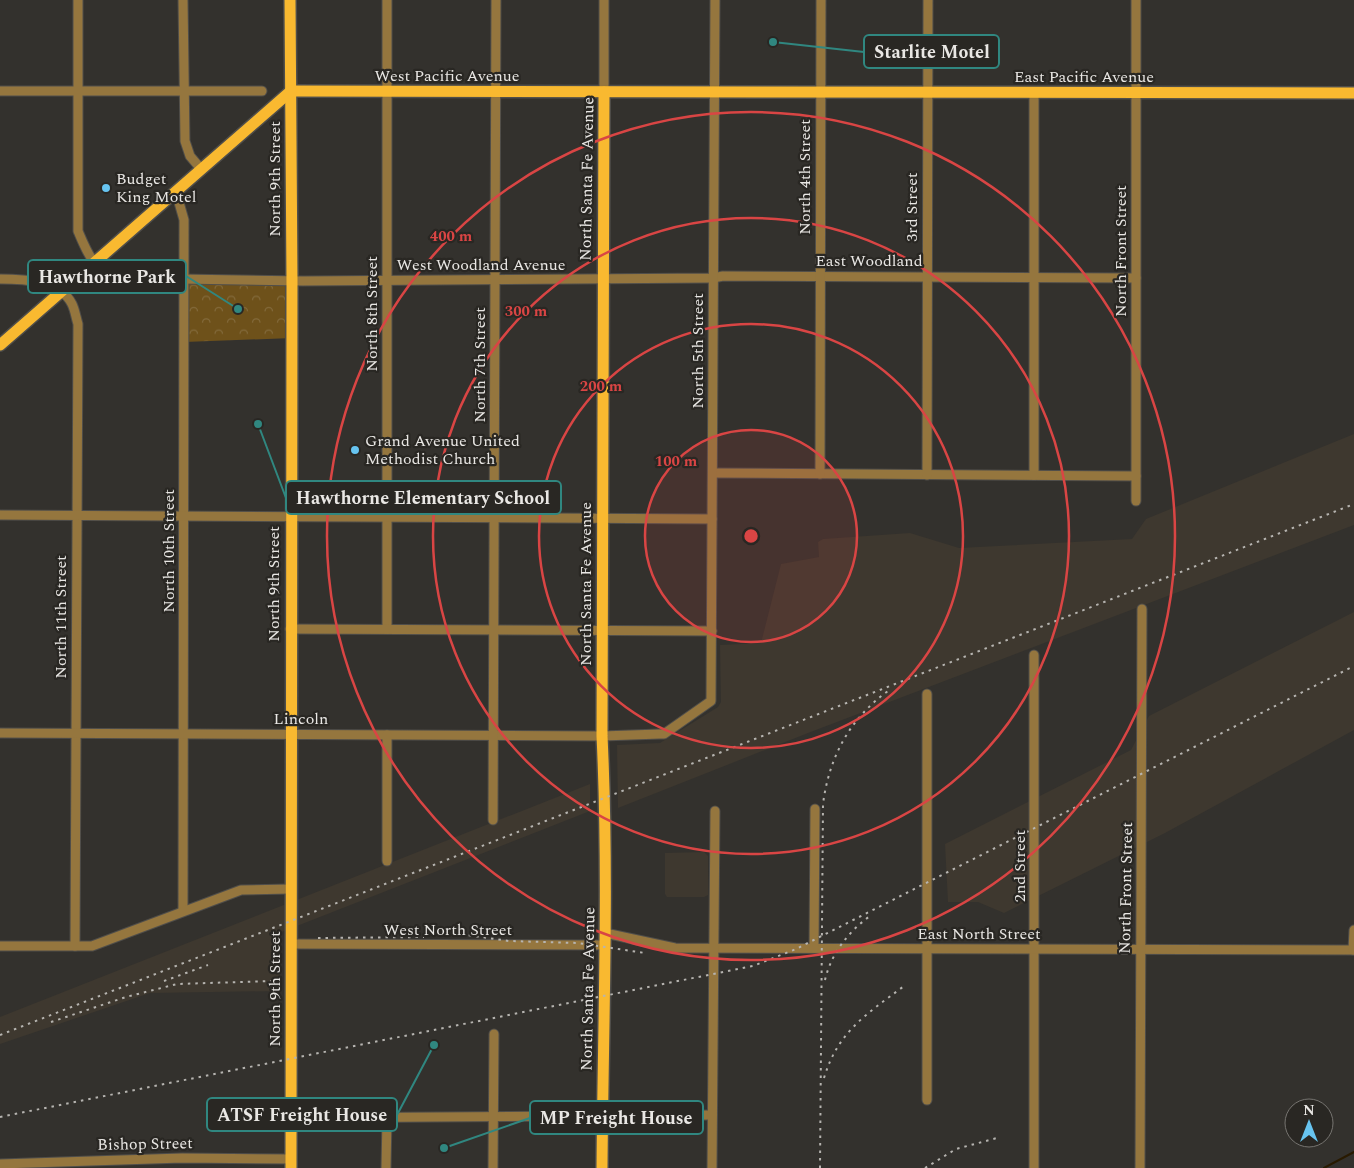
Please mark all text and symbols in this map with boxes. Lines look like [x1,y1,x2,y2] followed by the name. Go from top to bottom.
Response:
[864,35,999,68] callout: Starlite Motel
[874,39,990,66] text: Starlite Motel
[375,64,519,88] street label: West Pacific Avenue
[1014,65,1154,89] street label: East Pacific Avenue
[574,97,600,261] street label: North Santa Fe Avenue
[793,119,817,235] street label: North 4th Street
[263,121,287,237] street label: North 9th Street
[116,167,196,209] place label: Budget King Motel
[900,172,924,242] street label: 3rd Street
[100,182,112,194] marker: Budget King Motel
[1109,185,1133,317] street label: North Front Street
[430,225,473,248] text: 400 m
[815,249,923,273] street label: East Woodland
[397,253,565,277] street label: West Woodland Avenue
[360,256,384,372] street label: North 8th Street
[28,260,186,293] callout: Hawthorne Park
[38,264,176,291] text: Hawthorne Park
[686,293,710,409] street label: North 5th Street
[505,300,548,323] text: 300 m
[468,307,492,423] street label: North 7th Street
[580,375,623,398] text: 200 m
[365,429,520,471] place label: Grand Avenue United Methodist Church
[349,444,361,456] marker: Grand Avenue United Methodist Church
[655,450,698,473] text: 100 m
[286,481,561,514] callout: Hawthorne Elementary School
[296,485,550,512] text: Hawthorne Elementary School
[157,489,181,613] street label: North 10th Street
[574,502,598,666] street label: North Santa Fe Avenue
[262,526,286,642] street label: North 9th Street
[742,527,760,545] centre of rings
[49,555,73,679] street label: North 11th Street
[274,707,328,731] street label: Lincoln
[1113,821,1139,954] street label: North Front Street
[1008,830,1032,902] street label: 2nd Street
[575,907,601,1071] street label: North Santa Fe Avenue
[384,918,512,942] street label: West North Street
[917,922,1041,946] street label: East North Street
[263,931,287,1047] street label: North 9th Street
[207,1098,397,1131] callout: ATSF Freight House
[1284,1098,1334,1148] north arrow
[1303,1100,1315,1121] text: N
[530,1101,703,1134] callout: MP Freight House
[217,1102,387,1129] text: ATSF Freight House
[540,1105,693,1132] text: MP Freight House
[97,1131,193,1157] street label: Bishop Street

